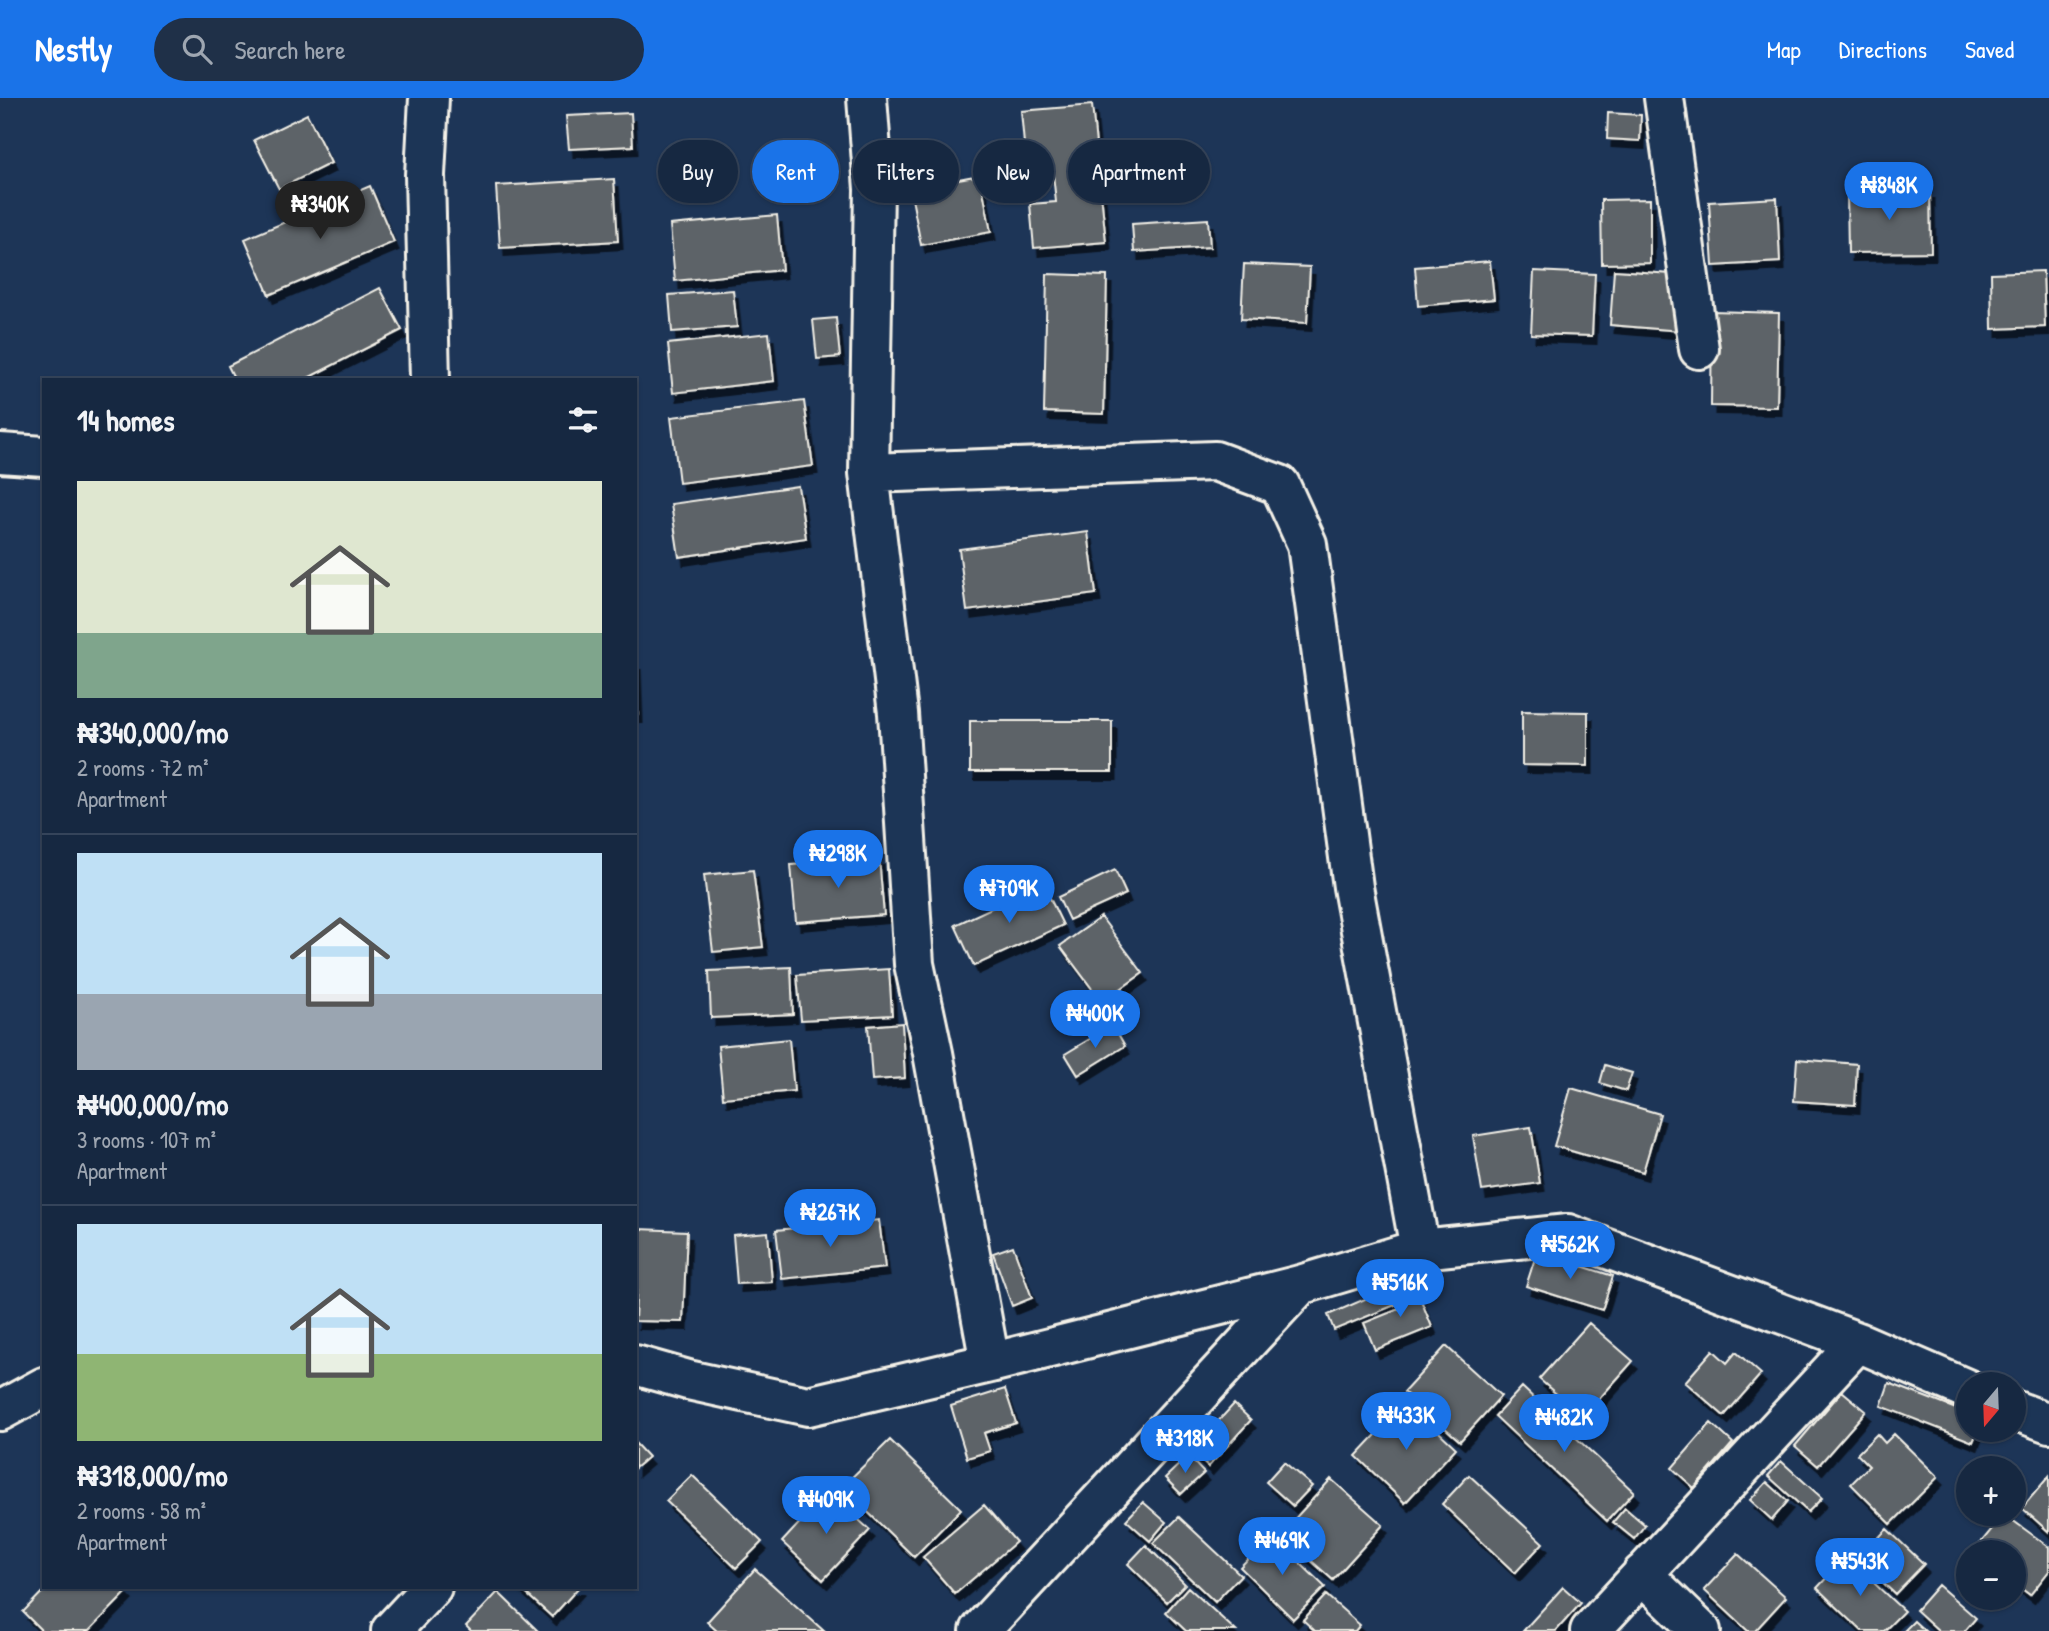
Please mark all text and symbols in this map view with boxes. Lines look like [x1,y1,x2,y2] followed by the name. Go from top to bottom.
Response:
[154,18,644,81] search box
[35,27,112,71] text: Nestly
[178,30,216,68] icon: search
[234,32,346,67] text: Search here
[1767,33,1801,65] text: Map
[1839,33,1927,65] text: Directions
[1965,33,2014,65] text: Saved
[658,140,738,203] chip: Buy
[752,140,839,203] chip: Rent
[853,140,959,203] chip: Filters
[973,140,1054,203] chip: New
[1068,140,1210,203] chip: Apartment
[1840,162,1938,222] pin: ₦848K
[1860,169,1918,200] text: ₦848K
[271,181,369,241] pin: ₦340K
[291,188,349,219] text: ₦340K
[77,400,175,440] text: 14 homes
[564,401,602,439] icon: filters
[277,527,403,653] icon: home
[77,712,228,752] text: ₦340,000/mo
[77,752,209,783] text: 2 rooms · 72 m²
[77,783,167,814] text: Apartment
[789,830,887,890] pin: ₦298K
[809,837,867,868] text: ₦298K
[960,866,1058,925] pin: ₦709K
[980,872,1038,903] text: ₦709K
[277,899,403,1025] icon: home
[1046,990,1144,1050] pin: ₦400K
[1066,997,1124,1028] text: ₦400K
[77,1084,228,1124] text: ₦400,000/mo
[77,1124,216,1155] text: 3 rooms · 107 m²
[77,1155,167,1186] text: Apartment
[781,1190,879,1249] pin: ₦267K
[800,1196,860,1227] text: ₦267K
[1521,1222,1619,1281] pin: ₦562K
[1541,1228,1599,1259] text: ₦562K
[1351,1260,1449,1319] pin: ₦516K
[1372,1266,1428,1297] text: ₦516K
[277,1270,403,1396] icon: home
[1956,1372,2026,1442] north arrow
[1956,1372,2026,1610] map controls
[1357,1392,1455,1452] pin: ₦433K
[1515,1394,1613,1454] pin: ₦482K
[1377,1399,1435,1430] text: ₦433K
[1535,1401,1593,1432] text: ₦482K
[1136,1416,1234,1475] pin: ₦318K
[1156,1422,1214,1453] text: ₦318K
[77,1455,228,1495] text: ₦318,000/mo
[1956,1456,2026,1526] button: +
[777,1476,875,1536] pin: ₦409K
[798,1483,854,1514] text: ₦409K
[77,1495,206,1526] text: 2 rooms · 58 m²
[1233,1518,1331,1577] pin: ₦469K
[1255,1524,1309,1555] text: ₦469K
[77,1526,167,1557] text: Apartment
[1811,1538,1909,1598] pin: ₦543K
[1956,1540,2026,1610] button: −
[1831,1545,1889,1576] text: ₦543K

